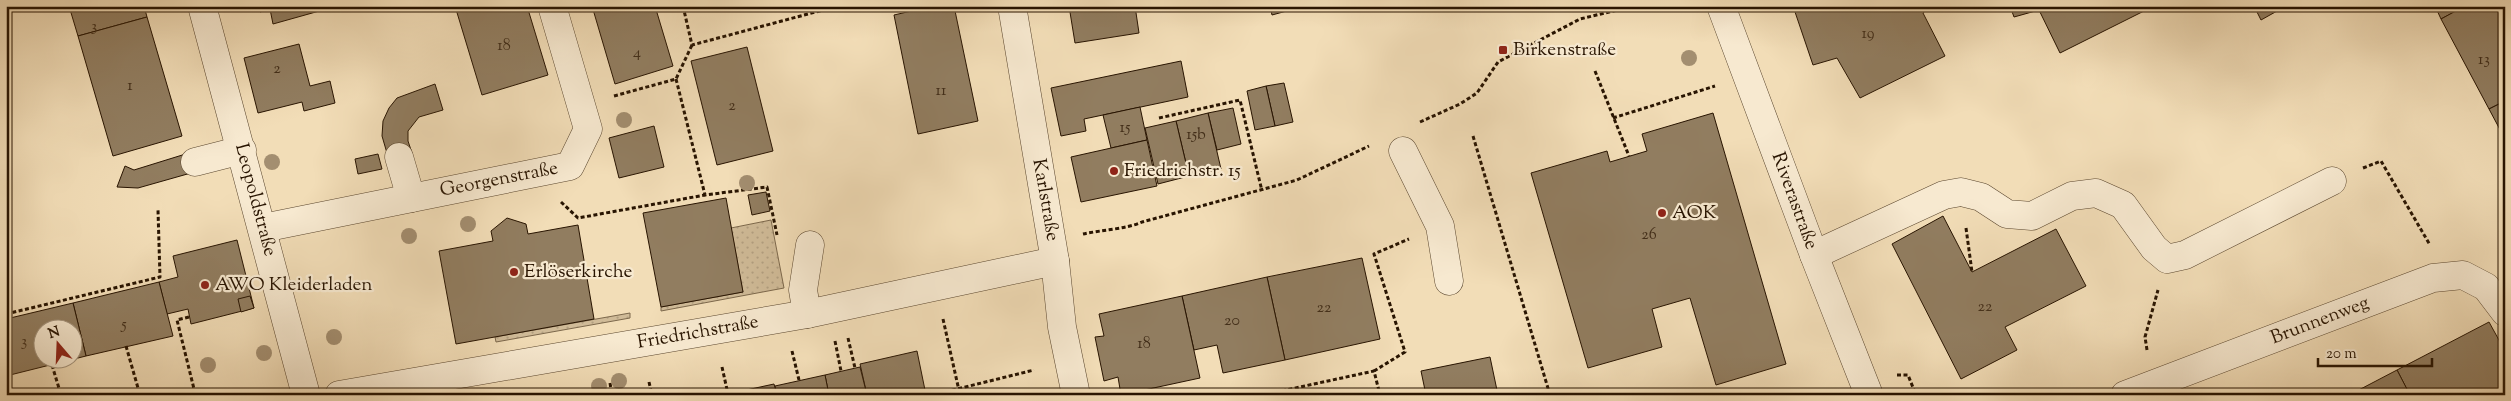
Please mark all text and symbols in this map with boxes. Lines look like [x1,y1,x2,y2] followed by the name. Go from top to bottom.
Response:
[91,16,97,39] house number: 3
[1861,23,1875,46] house number: 19
[497,35,511,58] house number: 18
[1513,37,1616,64] place label: Birkenstraße
[633,42,641,65] house number: 4
[1497,44,1509,56] marker: Birkenstraße
[2478,49,2490,72] house number: 13
[273,58,281,81] house number: 2
[127,75,133,98] house number: 1
[936,80,947,103] house number: 11
[728,95,736,118] house number: 2
[1120,117,1131,140] house number: 15
[1186,124,1206,147] house number: 15b
[227,141,283,260] street label: Leopoldstraße
[1764,149,1824,254] street label: Riverastraße
[438,155,561,205] street label: Georgenstraße
[1024,157,1066,244] street label: Karlstraße
[1124,158,1241,185] place label: Friedrichstr. 15
[1108,165,1120,177] marker: Friedrichstr. 15
[1672,200,1717,227] place label: AOK
[1656,207,1668,219] marker: AOK
[1641,224,1657,247] house number: 26
[524,259,633,286] place label: Erlöserkirche
[508,266,520,278] marker: Erlöserkirche
[215,272,373,299] place label: AWO Kleiderladen
[199,279,211,291] marker: AWO Kleiderladen
[2267,290,2373,352] street label: Brunnenweg
[1978,296,1993,319] house number: 22
[1317,297,1332,320] house number: 22
[635,309,761,357] street label: Friedrichstraße
[1224,310,1240,333] house number: 20
[120,314,127,337] house number: 5
[32,318,82,368] north arrow
[46,322,63,345] text: N
[21,331,27,354] house number: 3
[1137,333,1151,356] house number: 18
[2318,336,2432,368] scale bar
[2326,344,2357,365] text: 20 m

